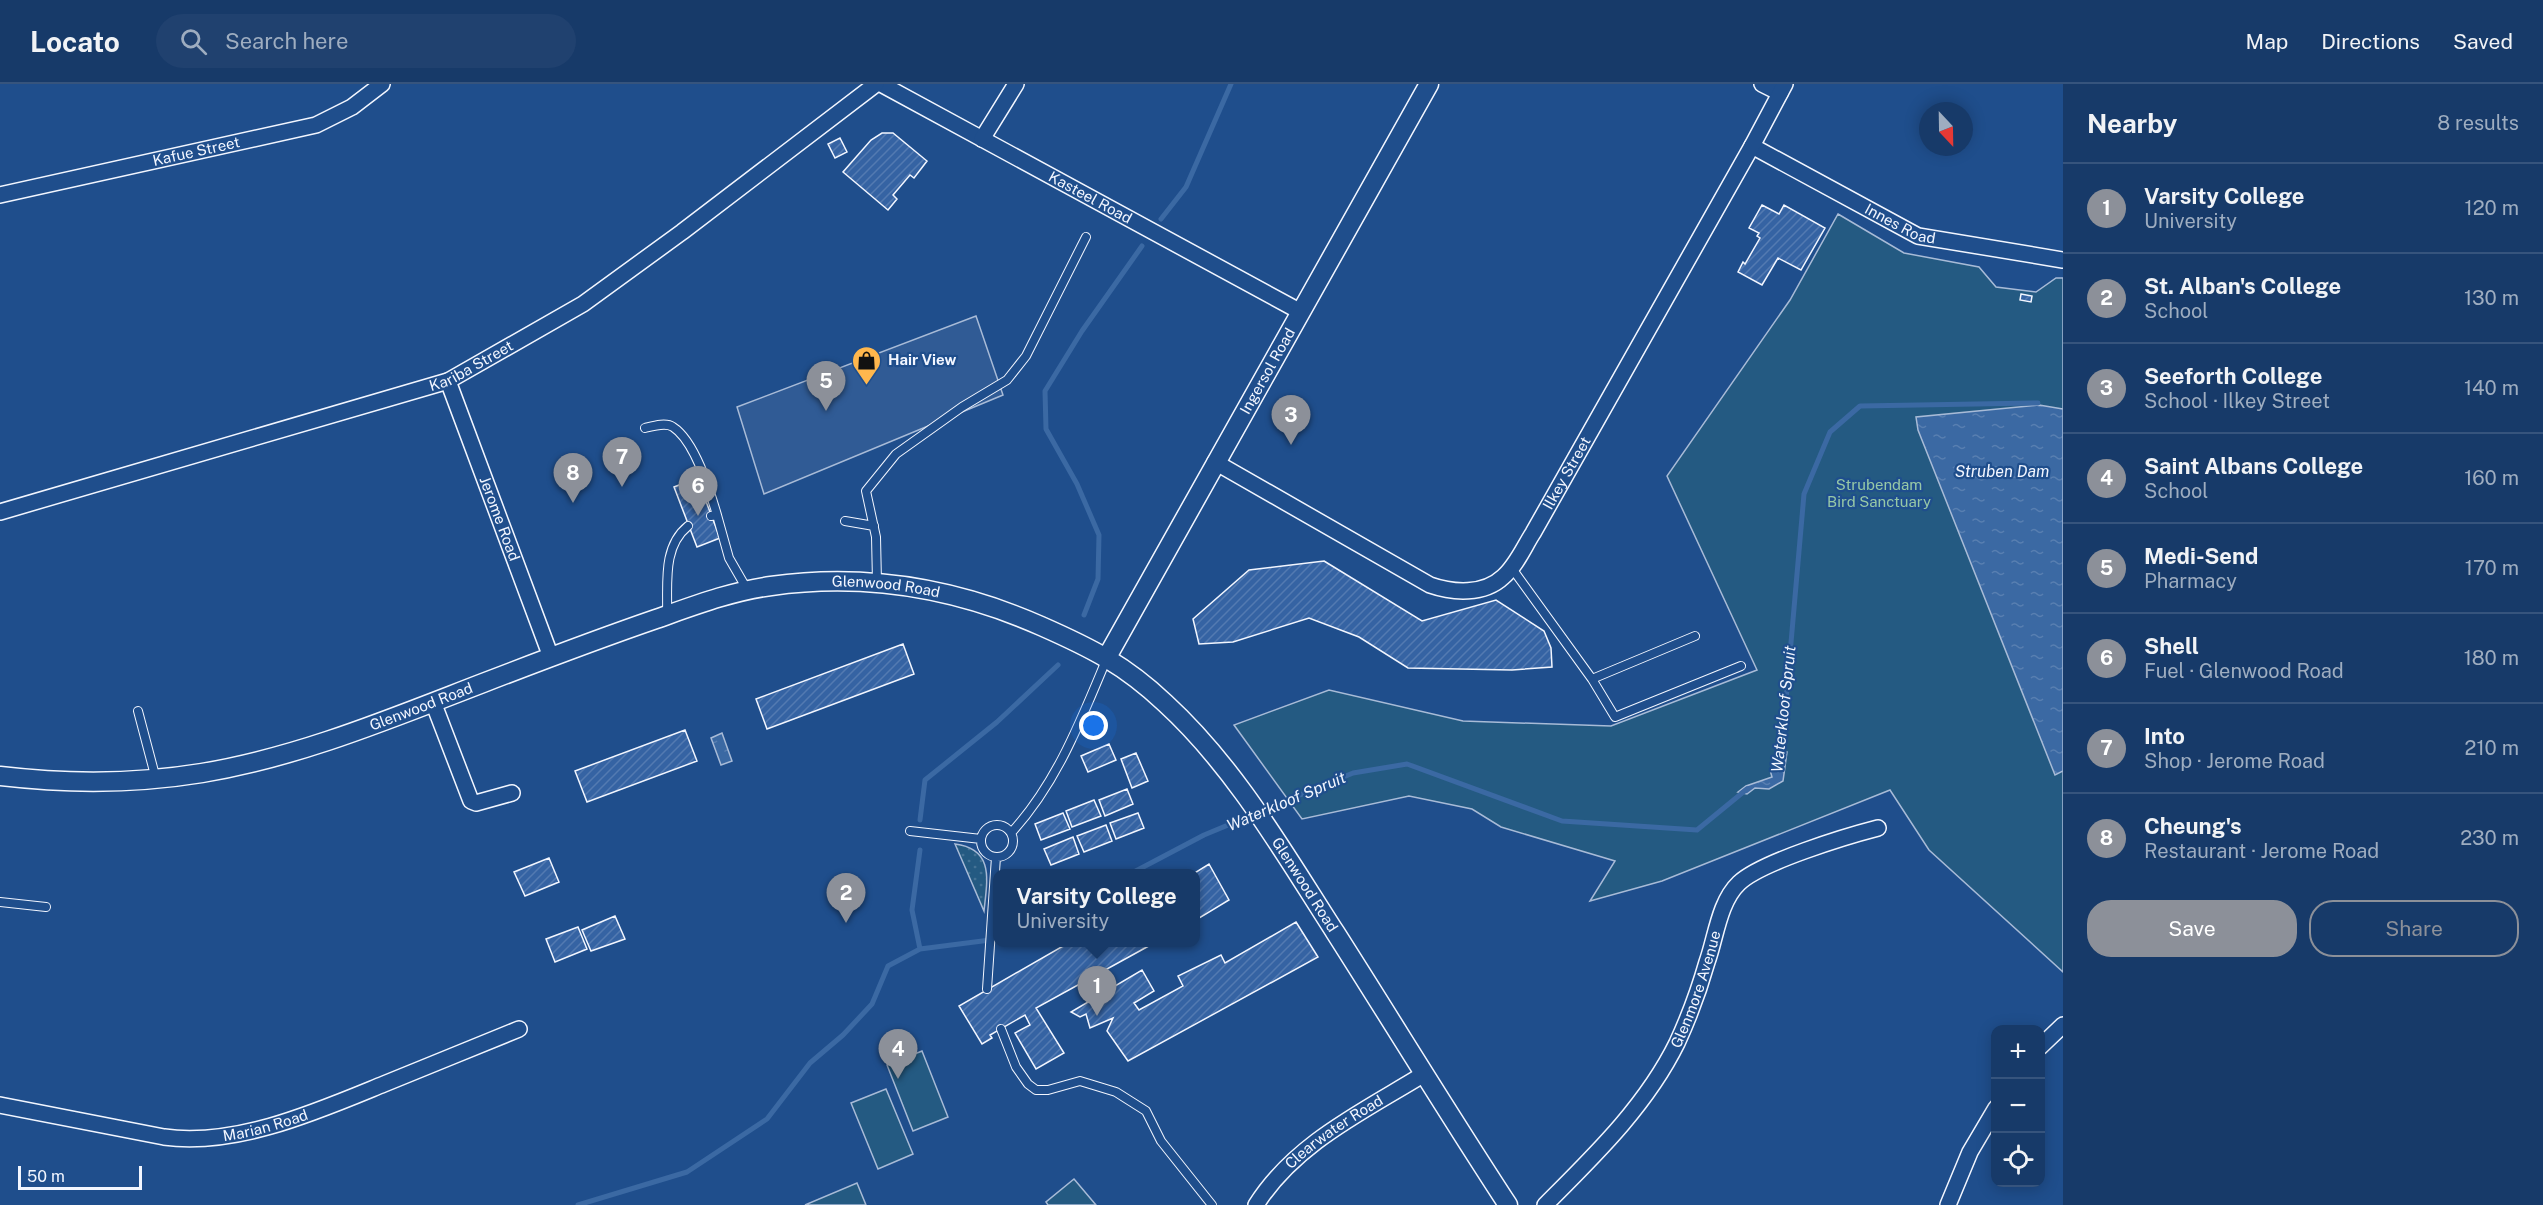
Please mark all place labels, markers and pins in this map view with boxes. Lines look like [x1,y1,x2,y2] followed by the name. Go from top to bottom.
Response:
[851,344,883,386] shop icon: Hair View
[888,351,956,368] place label: Hair View
[806,362,846,411] pin: 5
[1272,396,1310,445] pin: 3
[602,438,642,487] pin: 7
[554,454,592,503] pin: 8
[678,466,718,516] pin: 6
[826,874,866,923] pin: 2
[1078,966,1116,1016] pin: 1
[878,1030,918,1079] pin: 4

